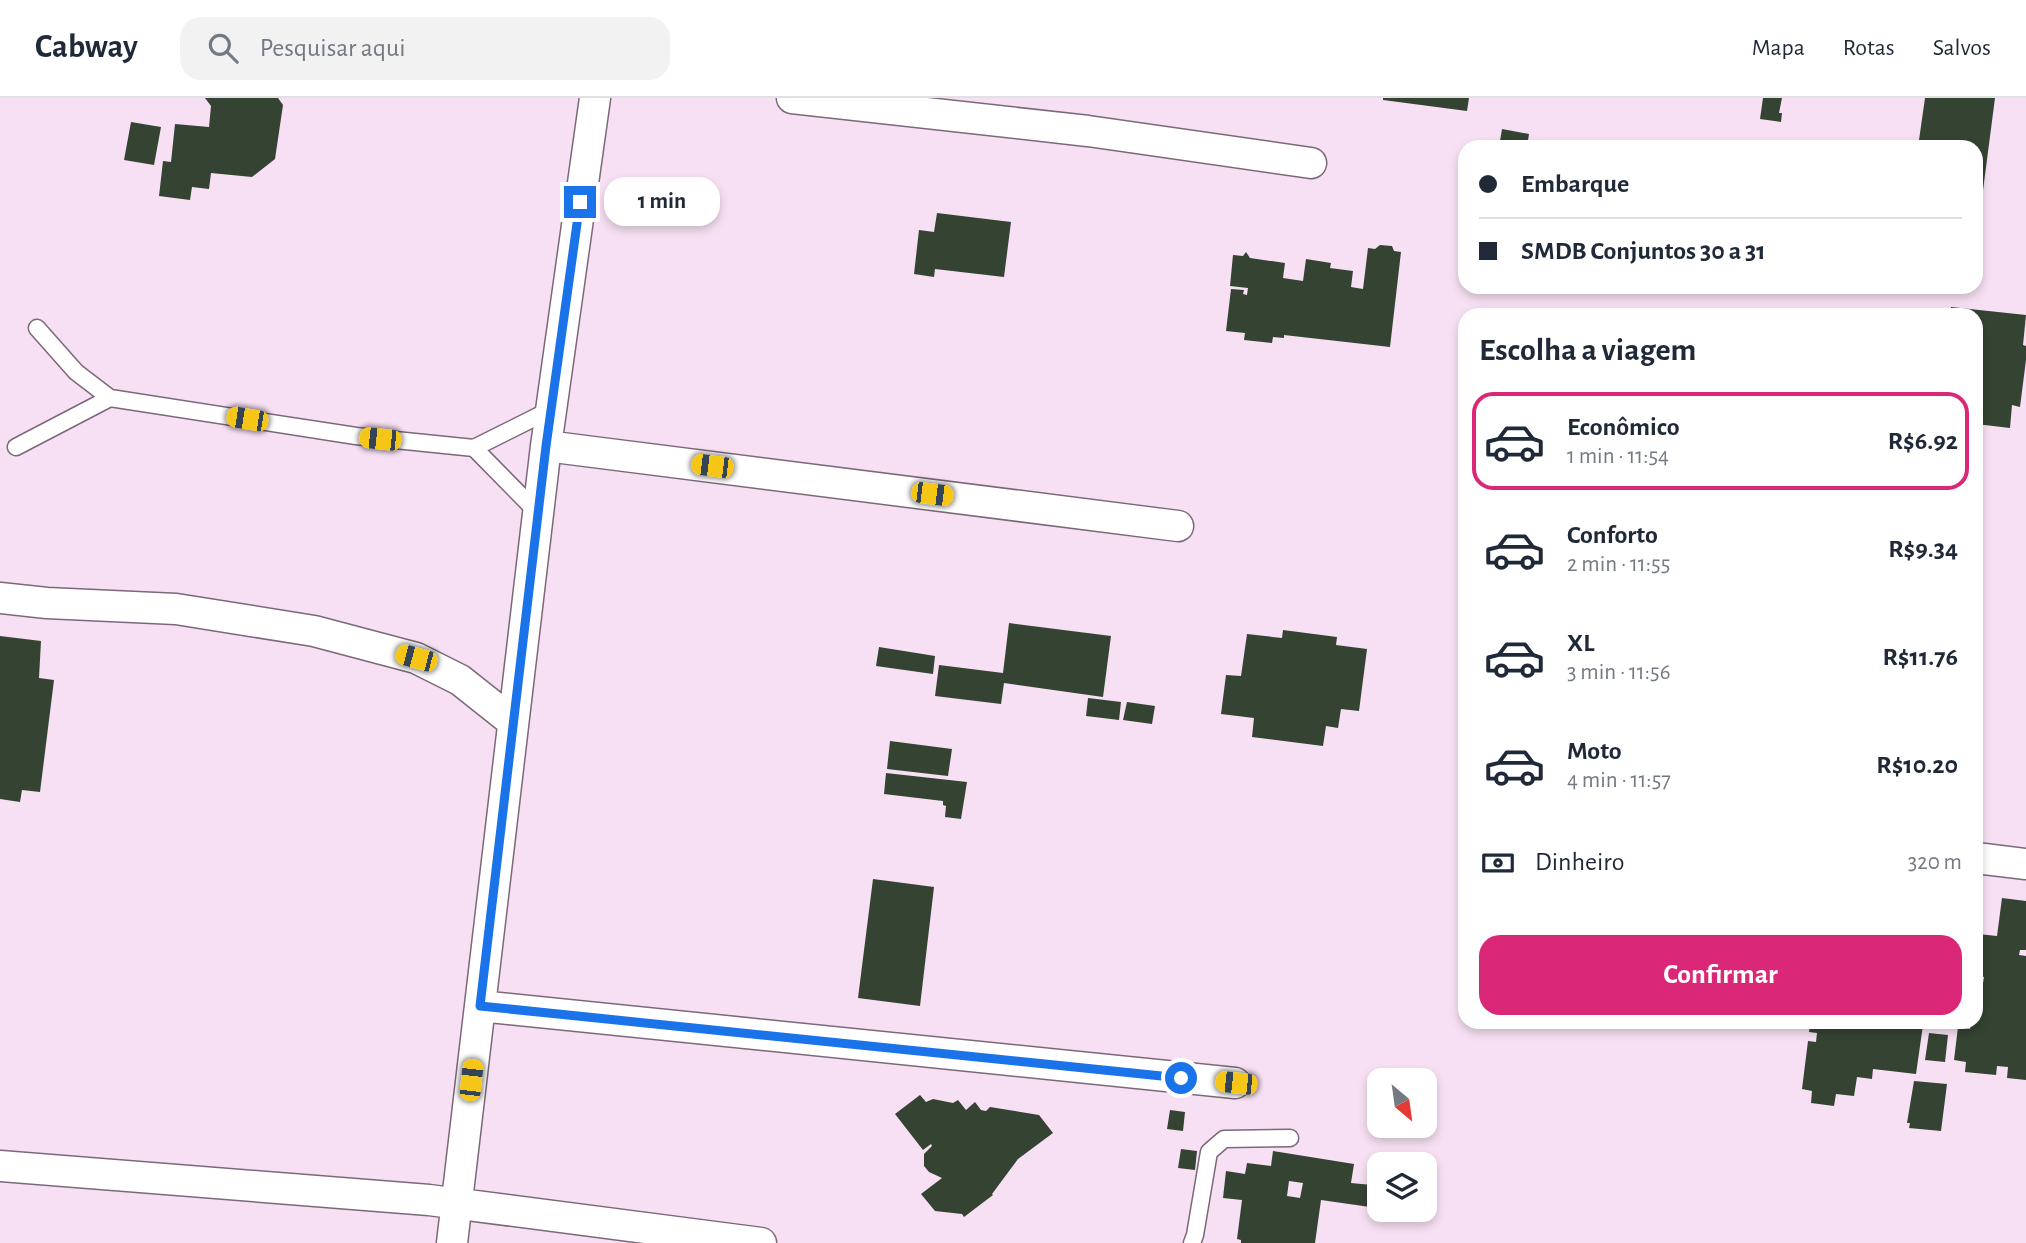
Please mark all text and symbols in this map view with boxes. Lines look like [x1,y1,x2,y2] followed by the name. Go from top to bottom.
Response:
[180,17,670,80] search box
[204,29,242,67] icon: search
[35,31,138,64] text: Cabway
[260,35,406,61] text: Pesquisar aqui
[1752,36,1805,60] text: Mapa
[1843,36,1895,60] text: Rotas
[1933,36,1991,60] text: Salvos
[1521,171,1629,197] text: Embarque
[604,178,720,226] callout: 1 min
[564,186,596,218] route end
[638,190,686,213] text: 1 min
[1521,238,1766,264] text: SMDB Conjuntos 30 a 31
[1479,334,1696,366] text: Escolha a viagem
[225,405,270,433] car
[1483,410,1546,473] icon: car
[1567,414,1680,440] text: Econômico
[359,426,402,452] car
[1888,428,1958,454] text: R$6.92
[1567,445,1669,468] text: 1 min · 11:54
[690,453,735,479] car
[910,481,955,507] car
[1483,518,1546,581] icon: car
[1567,522,1658,548] text: Conforto
[1888,536,1958,562] text: R$9.34
[1567,553,1670,576] text: 2 min · 11:55
[1483,626,1546,689] icon: car
[1567,630,1594,656] text: XL
[393,642,440,674] car
[1882,644,1958,670] text: R$11.76
[1567,661,1670,684] text: 3 min · 11:56
[1483,734,1546,797] icon: car
[1567,738,1622,764] text: Moto
[1876,752,1958,778] text: R$10.20
[1567,769,1671,792] text: 4 min · 11:57
[1479,844,1517,882] icon: cash
[1535,849,1624,875] text: Dinheiro
[1908,851,1962,874] text: 320 m
[1479,935,1962,1015] button: Confirmar
[459,1058,484,1102] car
[1165,1062,1197,1094] route start
[1367,1068,1437,1138] north arrow
[1367,1068,1437,1222] map controls
[1215,1070,1258,1096] car
[1367,1152,1437,1222] button: layers

